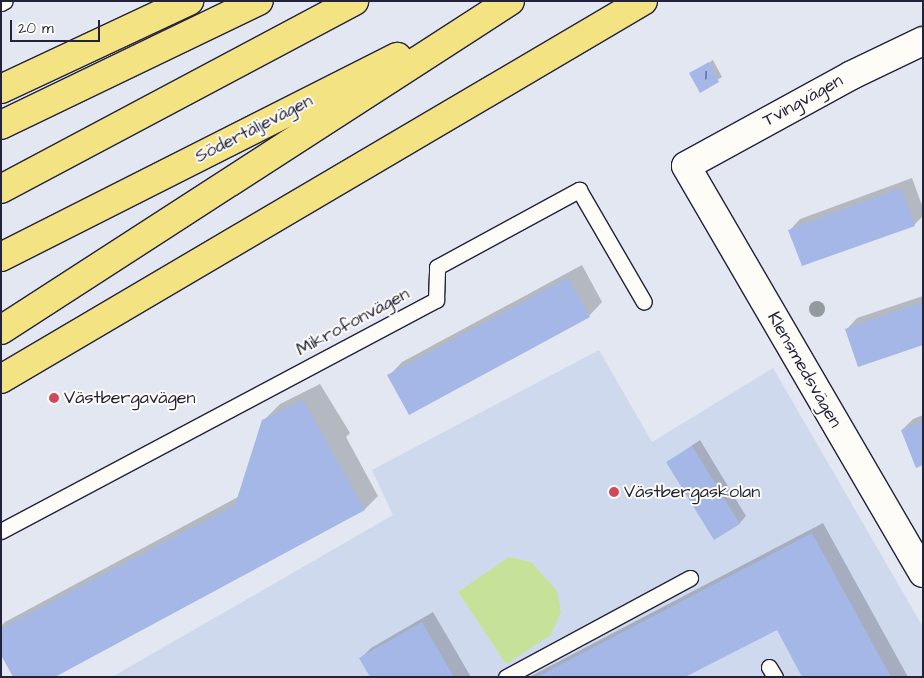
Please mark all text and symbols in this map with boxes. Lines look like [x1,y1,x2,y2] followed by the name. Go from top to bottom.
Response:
[12,10,102,42] scale bar
[18,18,54,39] text: 20 m
[705,67,707,85] house number: 1
[759,70,847,132] street label: Tvingvägen
[191,90,317,168] street label: Södertäljevägen
[293,283,413,361] street label: Mikrofonvägen
[762,308,846,432] street label: Klensmedsvägen
[64,387,195,409] place label: Västbergavägen
[48,392,60,404] marker: Västbergavägen
[624,481,760,503] place label: Västbergaskolan
[608,486,620,498] marker: Västbergaskolan

